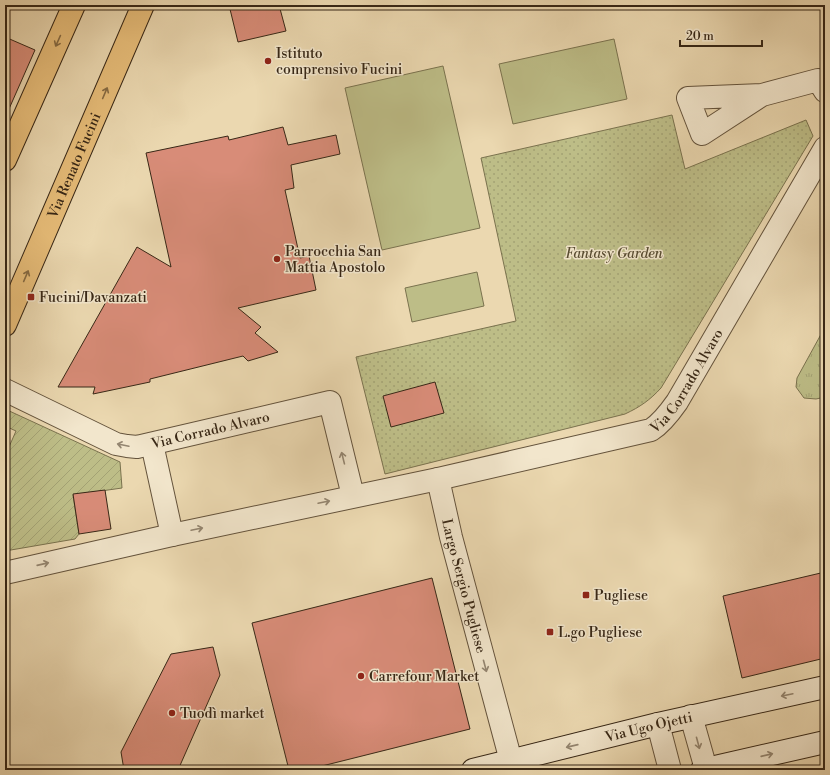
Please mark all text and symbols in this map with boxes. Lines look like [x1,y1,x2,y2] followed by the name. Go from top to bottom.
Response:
[680,22,762,48] scale bar
[686,29,714,44] text: 20 m
[54,34,61,46] one-way arrow
[276,45,403,79] place label: Istituto comprensivo Fucini
[263,56,273,66] marker: Istituto comprensivo Fucini
[102,87,110,99] one-way arrow
[44,110,106,222] street label: Via Renato Fucini
[285,243,386,277] place label: Parrocchia San Mattia Apostolo
[565,245,663,263] park label: Fantasy Garden
[272,254,282,264] marker: Parrocchia San Mattia Apostolo
[23,271,30,283] one-way arrow
[39,289,147,307] place label: Fucini/Davanzati
[26,292,36,302] marker: Fucini/Davanzati
[646,326,728,438] street label: Via Corrado Alvaro
[149,408,272,454] street label: Via Corrado Alvaro
[117,441,130,449] one-way arrow
[339,452,347,465] one-way arrow
[317,498,330,506] one-way arrow
[437,517,490,655] street label: Largo Sergio Pugliese
[190,525,203,533] one-way arrow
[36,560,49,568] one-way arrow
[594,587,648,605] place label: Pugliese
[581,590,591,600] marker: Pugliese
[558,624,642,642] place label: L.go Pugliese
[545,627,555,637] marker: L.go Pugliese
[482,659,489,672] one-way arrow
[369,668,479,686] place label: Carrefour Market
[356,671,366,681] marker: Carrefour Market
[781,692,794,700] one-way arrow
[180,705,264,723] place label: Tuodì market
[167,708,177,718] marker: Tuodì market
[602,709,695,747] street label: Via Ugo Ojetti
[695,736,703,749] one-way arrow
[566,742,579,750] one-way arrow
[760,751,773,759] one-way arrow

